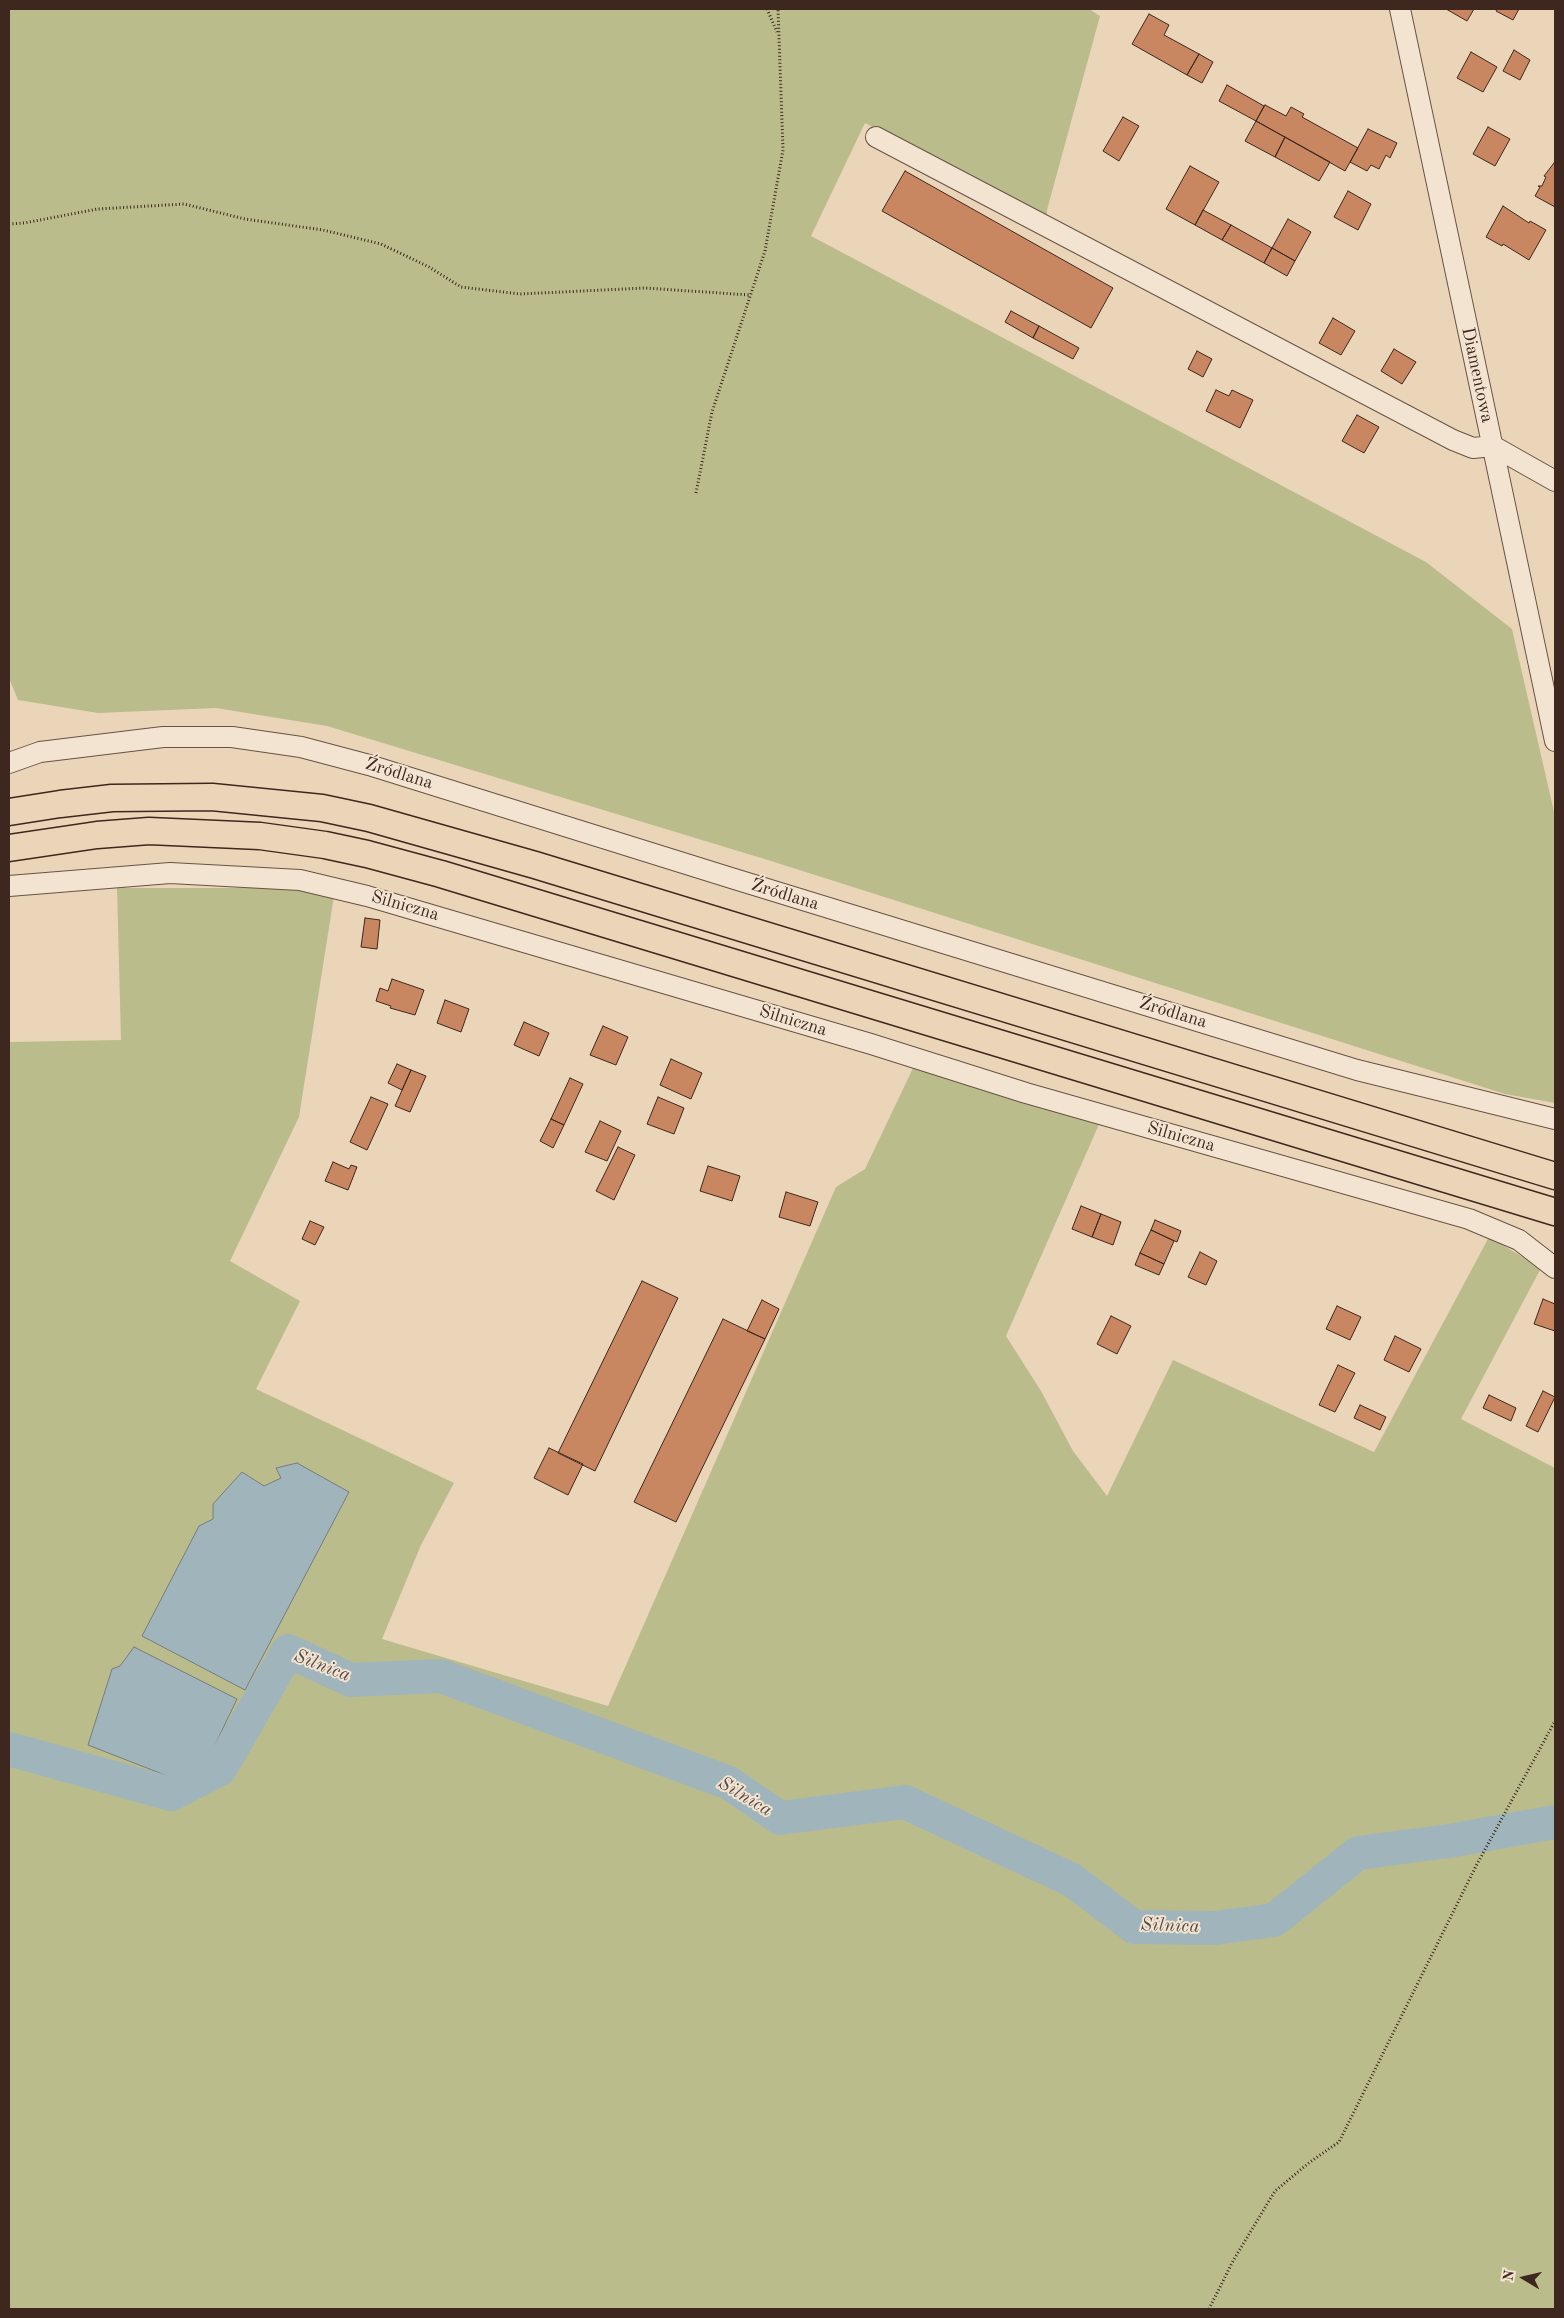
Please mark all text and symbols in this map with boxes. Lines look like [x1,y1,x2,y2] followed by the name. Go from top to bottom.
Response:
[1456,325,1498,425] street label: Diamentowa
[362,753,436,795] street label: Źródlana
[748,874,822,916] street label: Źródlana
[368,886,442,926] street label: Silniczna
[1136,992,1210,1034] street label: Źródlana
[756,1000,830,1042] street label: Silniczna
[1144,1117,1218,1157] street label: Silniczna
[290,1645,354,1687] water label: Silnica
[714,1772,776,1822] water label: Silnica
[1140,1914,1200,1938] water label: Silnica
[1499,2253,1549,2303] north arrow
[1501,2269,1517,2282] text: N

